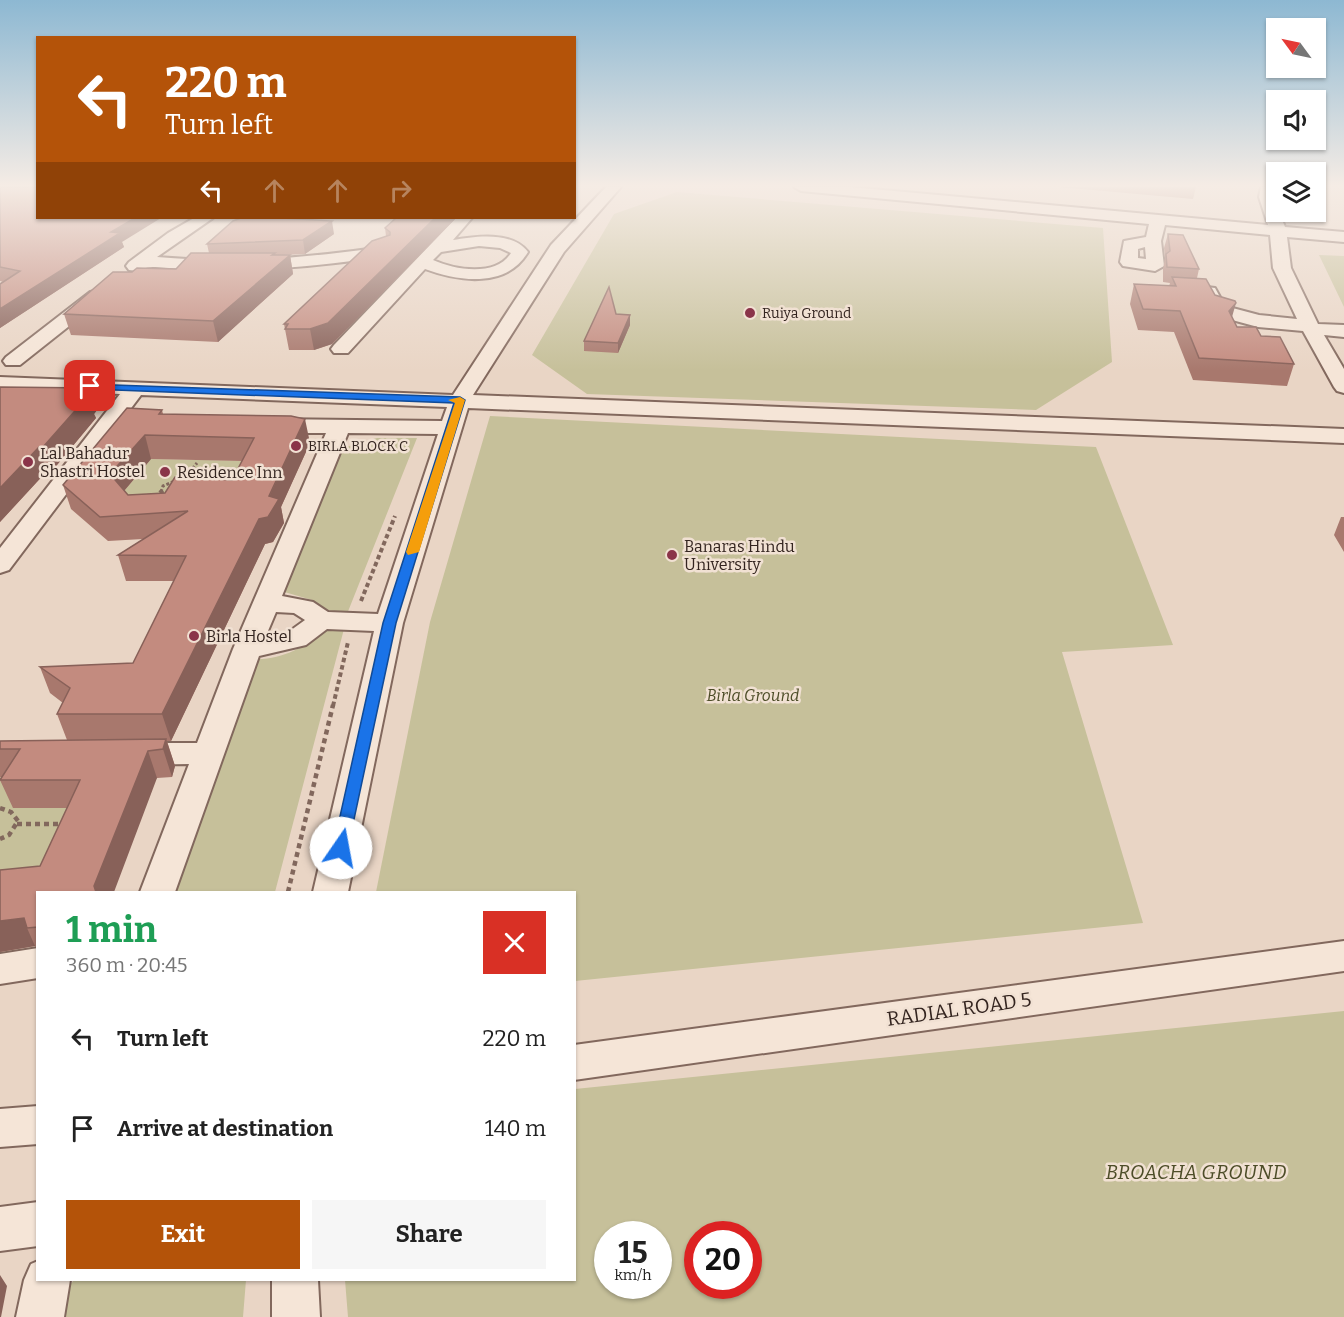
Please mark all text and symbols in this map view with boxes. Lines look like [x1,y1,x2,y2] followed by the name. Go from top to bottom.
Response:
[1266,18,1326,78] north arrow
[1266,18,1326,222] map controls
[165,58,287,108] text: 220 m
[66,60,144,138] icon: left
[1266,90,1326,150] button: sound
[165,109,273,141] text: Turn left
[1266,162,1326,222] button: layers
[195,174,228,207] icon: left
[258,174,291,207] icon: ahead
[321,174,354,207] icon: ahead
[384,174,417,207] icon: right
[762,305,851,322] place label: Ruiya Ground
[743,306,757,320] marker: Ruiya Ground
[64,360,115,411] pin
[73,369,106,402] icon: arrive
[308,438,408,455] place label: BIRLA BLOCK C
[289,439,303,453] marker: BIRLA BLOCK C
[40,444,145,481] place label: Lal Bahadur Shastri Hostel
[21,455,35,469] marker: Lal Bahadur Shastri Hostel
[177,463,282,482] place label: Residence Inn
[158,465,172,479] marker: Residence Inn
[684,537,795,574] place label: Banaras Hindu University
[665,548,679,562] marker: Banaras Hindu University
[206,627,293,646] place label: Birla Hostel
[187,629,201,643] marker: Birla Hostel
[707,686,799,705] park label: Birla Ground
[309,816,373,880] position arrow
[66,908,157,952] text: 1 min
[483,911,546,974] button: close
[66,953,188,977] text: 360 m · 20:45
[885,987,1033,1031] street label: RADIAL ROAD 5
[66,1022,99,1055] icon: left
[117,1025,209,1052] text: Turn left
[483,1025,546,1052] text: 220 m
[66,1112,99,1145] icon: arrive
[117,1115,333,1142] text: Arrive at destination
[485,1115,546,1142] text: 140 m
[1105,1160,1287,1184] park label: BROACHA GROUND
[66,1200,300,1269] button: Exit
[312,1200,546,1269] button: Share
[684,1221,762,1299] speed limit sign: 20
[618,1235,648,1271] text: 15
[614,1266,652,1284] text: km/h

